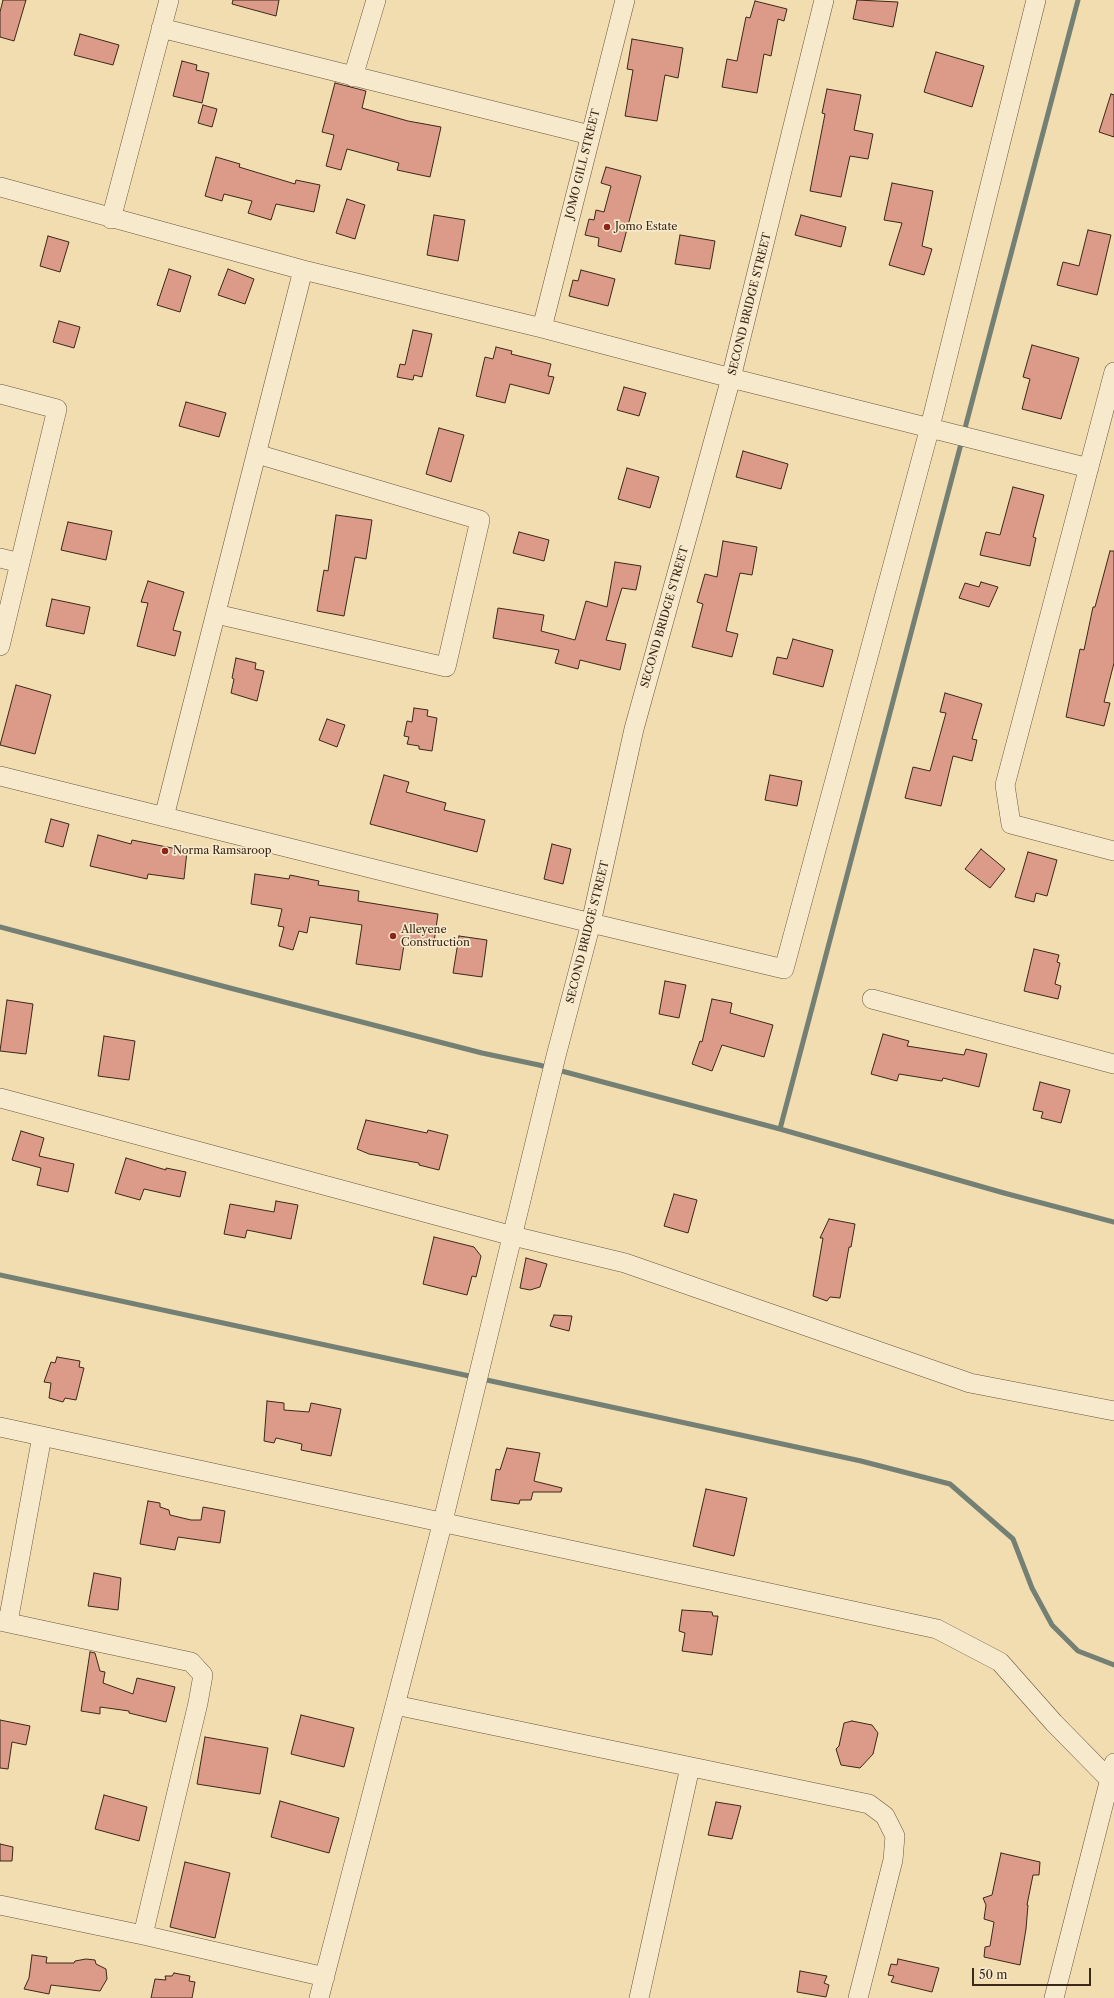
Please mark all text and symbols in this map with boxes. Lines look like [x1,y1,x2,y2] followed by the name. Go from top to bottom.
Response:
[563,108,603,220] street label: JOMO GILL STREET
[615,220,677,234] place label: Jomo Estate
[602,222,612,232] marker: Jomo Estate
[726,231,774,377] street label: SECOND BRIDGE STREET
[638,545,692,689] street label: SECOND BRIDGE STREET
[173,844,272,858] place label: Norma Ramsaroop
[160,846,170,856] marker: Norma Ramsaroop
[564,859,612,1005] street label: SECOND BRIDGE STREET
[401,923,470,949] place label: Alleyene Construction
[388,931,398,941] marker: Alleyene Construction
[974,1960,1093,1986] scale bar
[979,1967,1008,1982] text: 50 m

